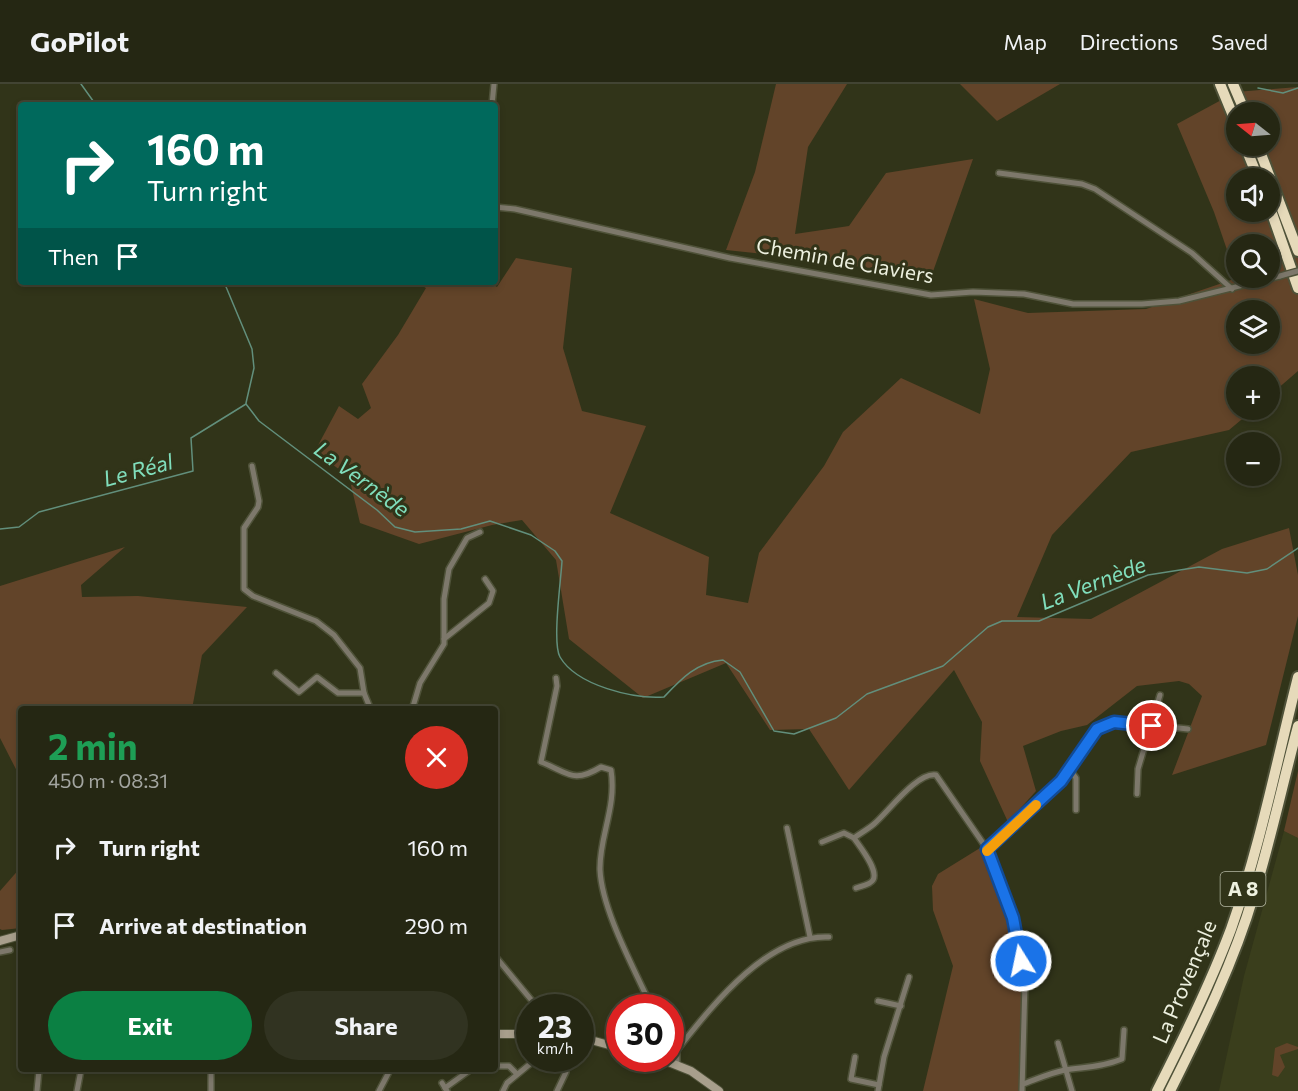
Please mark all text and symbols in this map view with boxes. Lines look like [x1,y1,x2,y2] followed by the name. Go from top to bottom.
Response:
[30,24,129,58] text: GoPilot
[1004,29,1047,54] text: Map
[1080,29,1178,54] text: Directions
[1211,29,1268,54] text: Saved
[1226,102,1280,156] north arrow
[1226,102,1280,486] map controls
[147,122,265,174] text: 160 m
[48,126,126,204] icon: right
[1226,168,1280,222] button: sound
[147,174,267,207] text: Turn right
[755,232,936,287] street label: Chemin de Claviers
[1226,234,1280,288] button: search
[111,240,144,273] icon: arrive
[48,243,99,270] text: Then
[1226,300,1280,354] button: layers
[1226,366,1280,420] button: +
[1226,432,1280,486] button: −
[309,435,415,522] water label: La Vernède
[100,447,176,492] water label: Le Réal
[1036,550,1150,615] water label: La Vernède
[1126,700,1177,751] pin
[1135,709,1168,742] icon: arrive
[48,723,138,767] text: 2 min
[405,726,468,789] button: close
[48,768,168,792] text: 450 m · 08:31
[48,831,81,864] icon: right
[99,834,200,861] text: Turn right
[407,834,468,861] text: 160 m
[1220,872,1266,906] road number: A 8
[48,909,81,942] icon: arrive
[99,912,307,939] text: Arrive at destination
[405,912,468,939] text: 290 m
[1146,916,1221,1047] street label: La Provençale
[989,929,1053,993] position arrow
[48,991,252,1060] button: Exit
[264,991,468,1060] button: Share
[606,994,684,1072] speed limit sign: 30
[538,1007,572,1044] text: 23
[537,1039,573,1057] text: km/h

